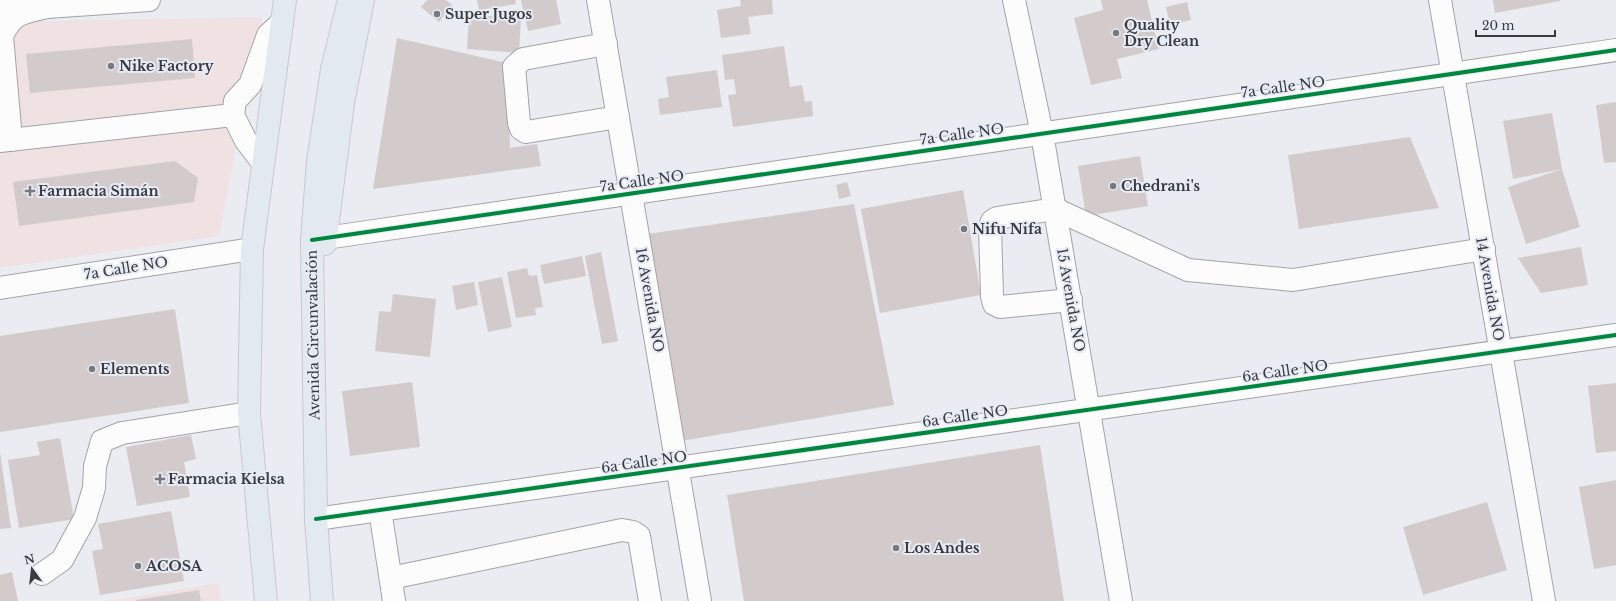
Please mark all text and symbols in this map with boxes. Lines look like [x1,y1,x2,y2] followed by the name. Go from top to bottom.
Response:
[445,5,533,23] place label: Super Jugos
[432,9,442,19] marker: Super Jugos
[1476,12,1555,38] scale bar
[1124,16,1199,50] place label: Quality Dry Clean
[1482,18,1514,33] text: 20 m
[1111,28,1121,38] marker: Quality Dry Clean
[119,57,215,75] place label: Nike Factory
[106,61,116,71] marker: Nike Factory
[1240,72,1326,102] street label: 7a Calle NO
[919,119,1005,149] street label: 7a Calle NO
[599,166,685,196] street label: 7a Calle NO
[1121,177,1200,195] place label: Chedrani's
[1108,181,1118,191] marker: Chedrani's
[38,182,159,200] place label: Farmacia Simán
[25,186,35,196] marker: Farmacia Simán
[972,220,1042,238] place label: Nifu Nifa
[959,224,969,234] marker: Nifu Nifa
[1472,236,1508,342] street label: 14 Avenida NO
[632,246,668,354] street label: 16 Avenida NO
[1053,247,1089,353] street label: 15 Avenida NO
[303,249,324,421] street label: Avenida Circunvalación
[83,253,169,283] street label: 7a Calle NO
[1241,356,1329,386] street label: 6a Calle NO
[100,360,170,378] place label: Elements
[87,364,97,374] marker: Elements
[921,401,1009,431] street label: 6a Calle NO
[600,447,688,477] street label: 6a Calle NO
[168,470,285,488] place label: Farmacia Kielsa
[155,474,165,484] marker: Farmacia Kielsa
[904,539,980,557] place label: Los Andes
[891,543,901,553] marker: Los Andes
[12,549,52,589] north arrow
[23,551,37,567] text: N
[145,557,203,575] place label: ACOSA
[133,561,143,571] marker: ACOSA

